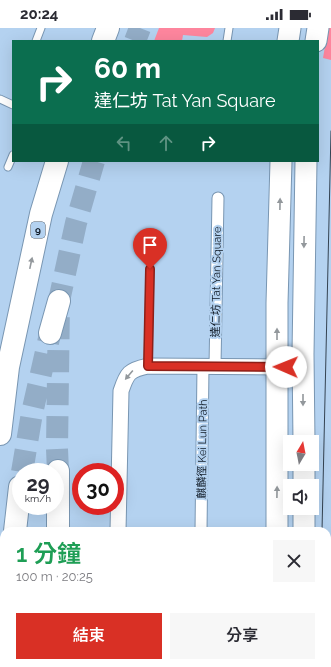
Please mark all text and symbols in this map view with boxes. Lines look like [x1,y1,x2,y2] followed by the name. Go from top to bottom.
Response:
[20,5,58,23] text: 20:24
[94,52,161,85] text: 60 m
[28,56,80,108] icon: right
[94,90,276,111] text: 達仁坊 Tat Yan Square
[113,132,135,154] icon: left
[155,132,177,154] icon: ahead
[197,132,219,154] icon: right
[276,198,283,210] one-way arrow
[31,222,45,238] road number: 9
[209,226,224,338] street label: 達仁坊 Tat Yan Square
[133,228,167,269] pin
[139,234,161,256] icon: arrive
[301,236,308,248] one-way arrow
[28,257,34,269] one-way arrow
[274,327,280,340] one-way arrow
[265,346,307,388] position arrow
[125,370,134,380] one-way arrow
[300,394,306,407] one-way arrow
[195,399,210,499] street label: 麒麟徑 Kei Lun Path
[283,435,319,471] north arrow
[283,435,319,515] map controls
[72,463,124,515] speed limit sign: 30
[26,472,50,496] text: 29
[283,479,319,515] button: sound
[274,485,280,498] one-way arrow
[25,493,51,504] text: km/h
[16,539,81,568] text: 1 分鐘
[273,540,315,582] button: close
[16,569,93,584] text: 100 m · 20:25
[16,613,162,659] button: 結束
[170,613,315,659] button: 分享

